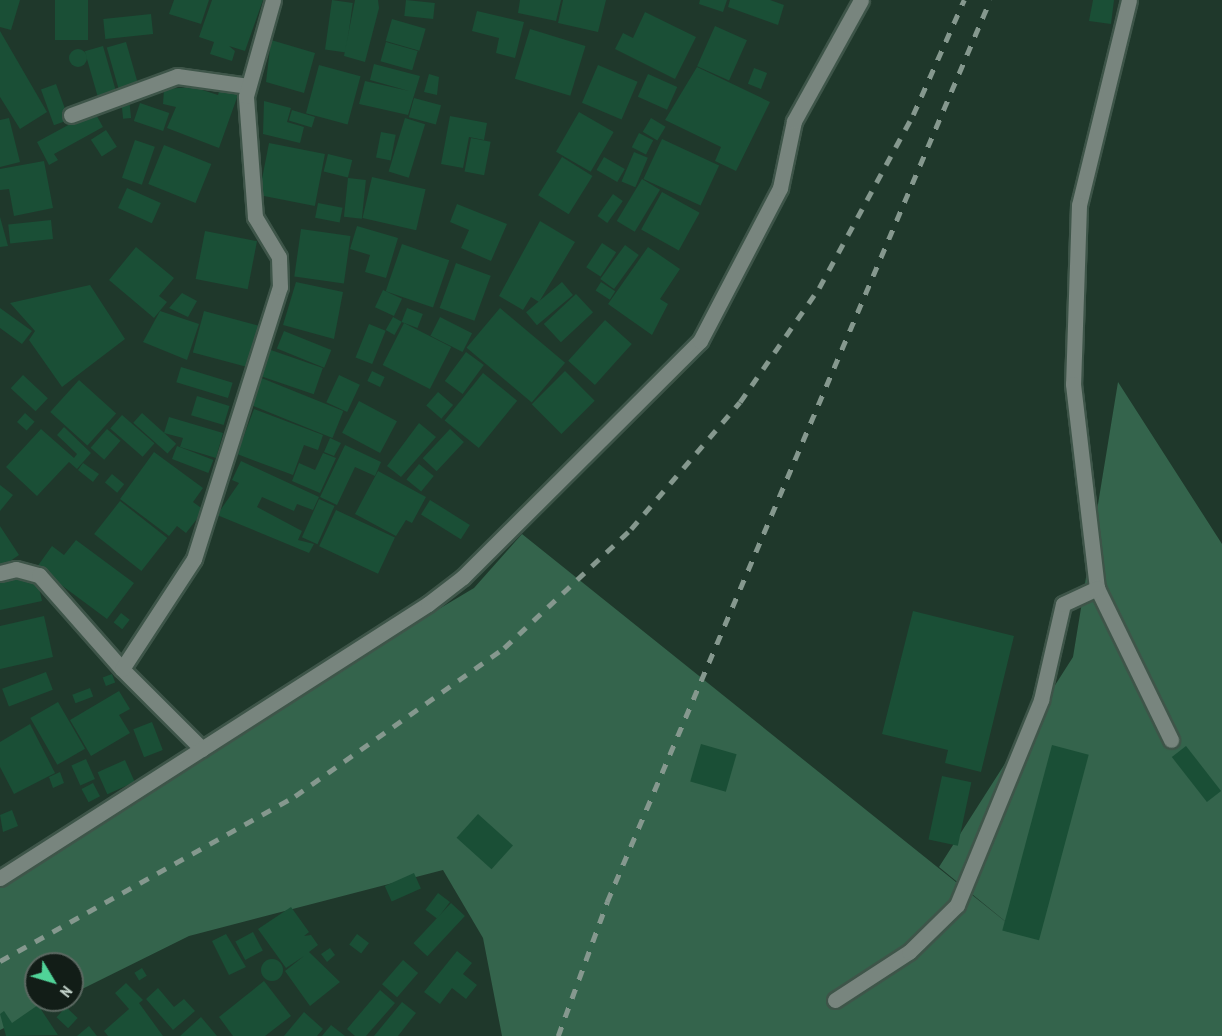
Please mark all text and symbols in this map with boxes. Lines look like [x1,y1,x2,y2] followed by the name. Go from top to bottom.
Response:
[24,952,84,1012] north arrow
[56,982,77,1001] text: N

